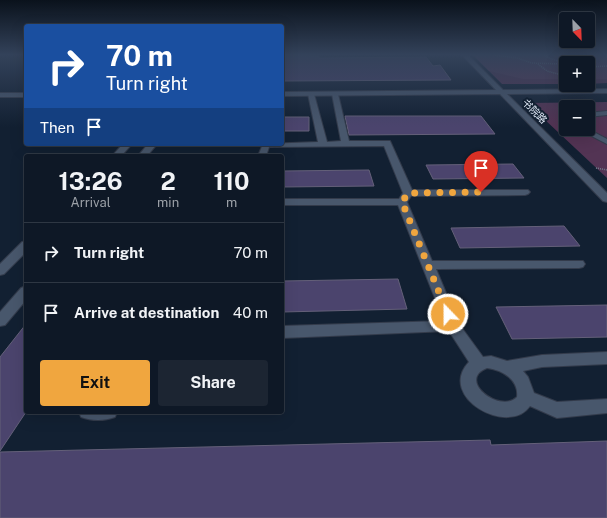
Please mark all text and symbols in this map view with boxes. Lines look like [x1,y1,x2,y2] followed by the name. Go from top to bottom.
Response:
[559,12,595,48] north arrow
[559,12,595,136] map controls
[106,39,173,72] text: 70 m
[40,40,92,92] icon: right
[559,56,595,92] button: +
[106,73,188,94] text: Turn right
[520,96,550,126] street label: 书院路
[559,100,595,136] button: −
[83,116,105,138] icon: arrive
[40,119,75,136] text: Then
[464,151,498,192] pin
[470,157,492,179] icon: arrive
[58,167,123,195] text: 13:26
[161,167,176,195] text: 2
[214,167,250,195] text: 110
[70,195,111,210] text: Arrival
[157,195,179,210] text: min
[226,195,237,210] text: m
[40,242,62,264] icon: right
[74,244,144,261] text: Turn right
[233,244,268,261] text: 70 m
[427,293,469,335] position arrow
[40,302,62,324] icon: arrive
[74,304,219,321] text: Arrive at destination
[233,304,268,321] text: 40 m
[40,360,150,406] button: Exit
[158,360,268,406] button: Share

